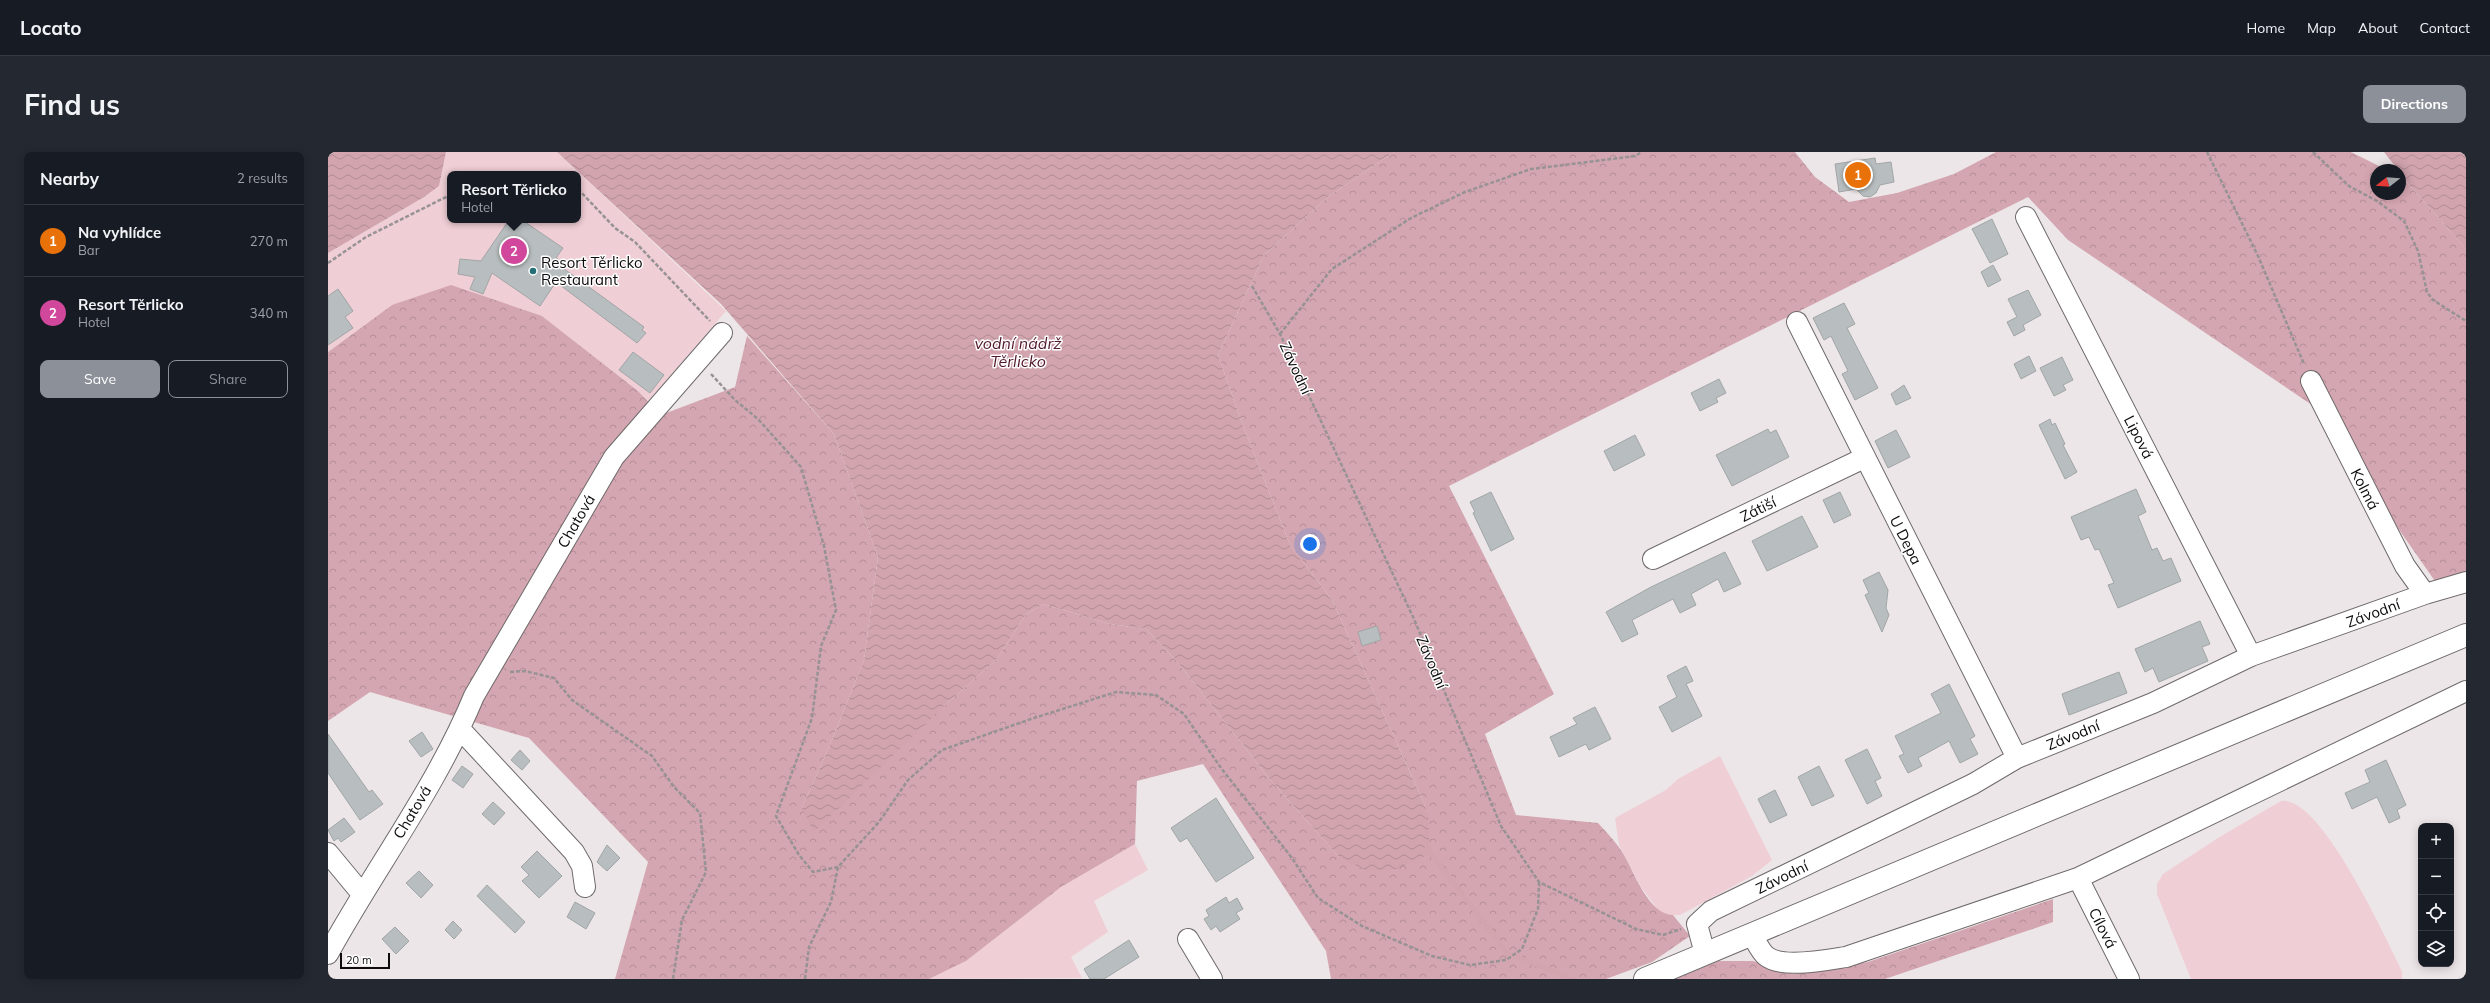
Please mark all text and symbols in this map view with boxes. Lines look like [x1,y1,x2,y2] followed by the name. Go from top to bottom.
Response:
[20,16,81,40] text: Locato
[2246,19,2285,37] text: Home
[2307,19,2336,37] text: Map
[2358,19,2398,37] text: About
[2420,19,2470,37] text: Contact
[2363,85,2466,123] button: Directions
[24,87,120,122] text: Find us
[1845,160,1871,190] pin: 1
[2370,164,2406,200] north arrow
[40,168,99,189] text: Nearby
[237,170,288,186] text: 2 results
[447,171,581,223] popup
[461,180,567,199] text: Resort Těrlicko
[461,199,493,215] text: Hotel
[78,223,161,242] text: Na vyhlídce
[49,233,57,249] text: 1
[250,233,288,249] text: 270 m
[501,236,527,266] pin: 2
[78,242,99,258] text: Bar
[541,253,643,289] place label: Resort Těrlicko Restaurant
[528,266,538,276] marker: Resort Těrlicko Restaurant
[78,295,184,314] text: Resort Těrlicko
[49,305,57,321] text: 2
[250,305,288,321] text: 340 m
[78,314,110,330] text: Hotel
[974,333,1062,371] water label: vodní nádrž Těrlicko
[1276,339,1317,399] street label: Závodní
[40,360,160,398] button: Save
[168,360,288,398] button: Share
[2120,412,2158,462] street label: Lipová
[2347,465,2383,513] street label: Kolmá
[553,491,599,551] street label: Chatová
[1737,492,1780,526] street label: Zátiší
[1886,512,1926,568] street label: U Depa
[1300,534,1320,554] your location
[2344,594,2404,631] street label: Závodní
[1412,633,1452,693] street label: Závodní
[2044,715,2104,754] street label: Závodní
[389,782,435,842] street label: Chatová
[2418,823,2454,967] map controls
[2418,823,2454,859] button: +
[1753,856,1812,898] street label: Závodní
[2418,859,2454,895] button: −
[2418,895,2454,931] button: locate
[2085,905,2121,951] street label: Cílová
[2418,931,2454,967] button: layers
[340,951,390,970] scale bar
[346,953,372,967] text: 20 m

